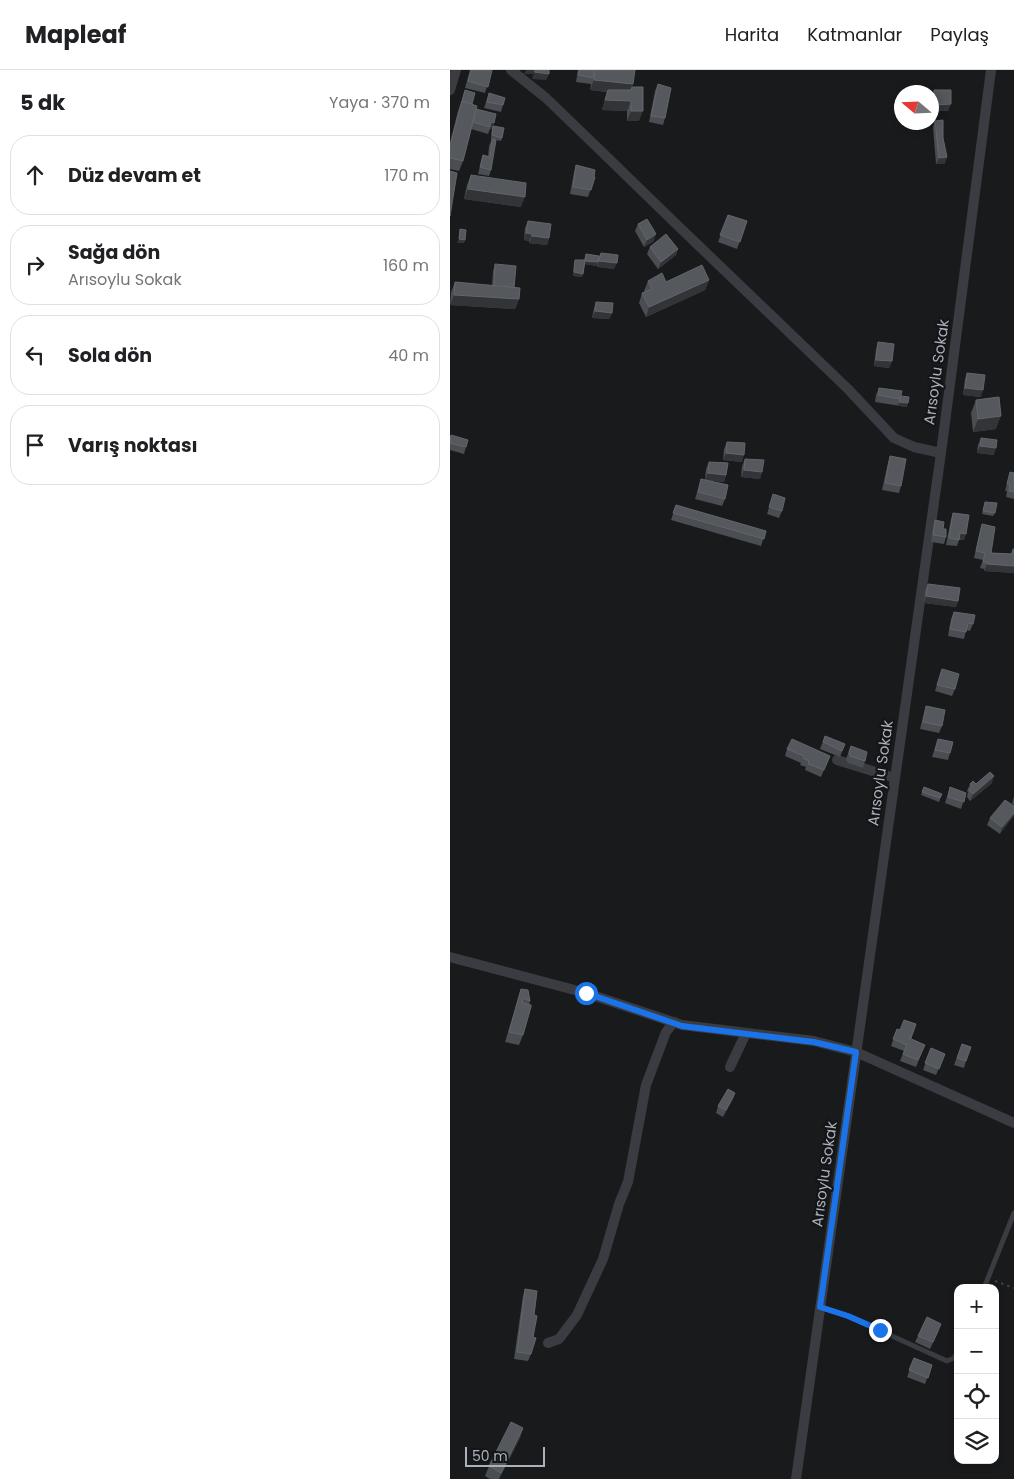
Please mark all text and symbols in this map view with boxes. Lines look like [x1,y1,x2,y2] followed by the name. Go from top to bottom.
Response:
[25,18,126,51] text: Mapleaf
[725,22,779,47] text: Harita
[807,22,902,47] text: Katmanlar
[930,22,989,47] text: Paylaş
[894,85,939,130] north arrow
[20,88,65,117] text: 5 dk
[329,91,430,114] text: Yaya · 370 m
[21,161,49,189] icon: ahead
[68,162,201,189] text: Düz devam et
[384,164,429,187] text: 170 m
[68,239,160,266] text: Sağa dön
[21,251,49,279] icon: right
[383,254,429,277] text: 160 m
[68,268,182,291] text: Arısoylu Sokak
[918,318,954,426] street label: Arısoylu Sokak
[21,341,49,369] icon: left
[68,342,152,369] text: Sola dön
[388,344,429,367] text: 40 m
[21,431,49,459] icon: arrive
[68,432,198,459] text: Varış noktası
[862,719,898,827] street label: Arısoylu Sokak
[575,982,598,1005] route start
[806,1120,842,1228] street label: Arısoylu Sokak
[954,1284,999,1464] map controls
[954,1284,999,1329] button: +
[869,1319,892,1342] route end
[954,1329,999,1374] button: −
[954,1374,999,1419] button: locate
[954,1419,999,1464] button: layers
[465,1444,545,1467] scale bar
[472,1446,508,1466] text: 50 m

